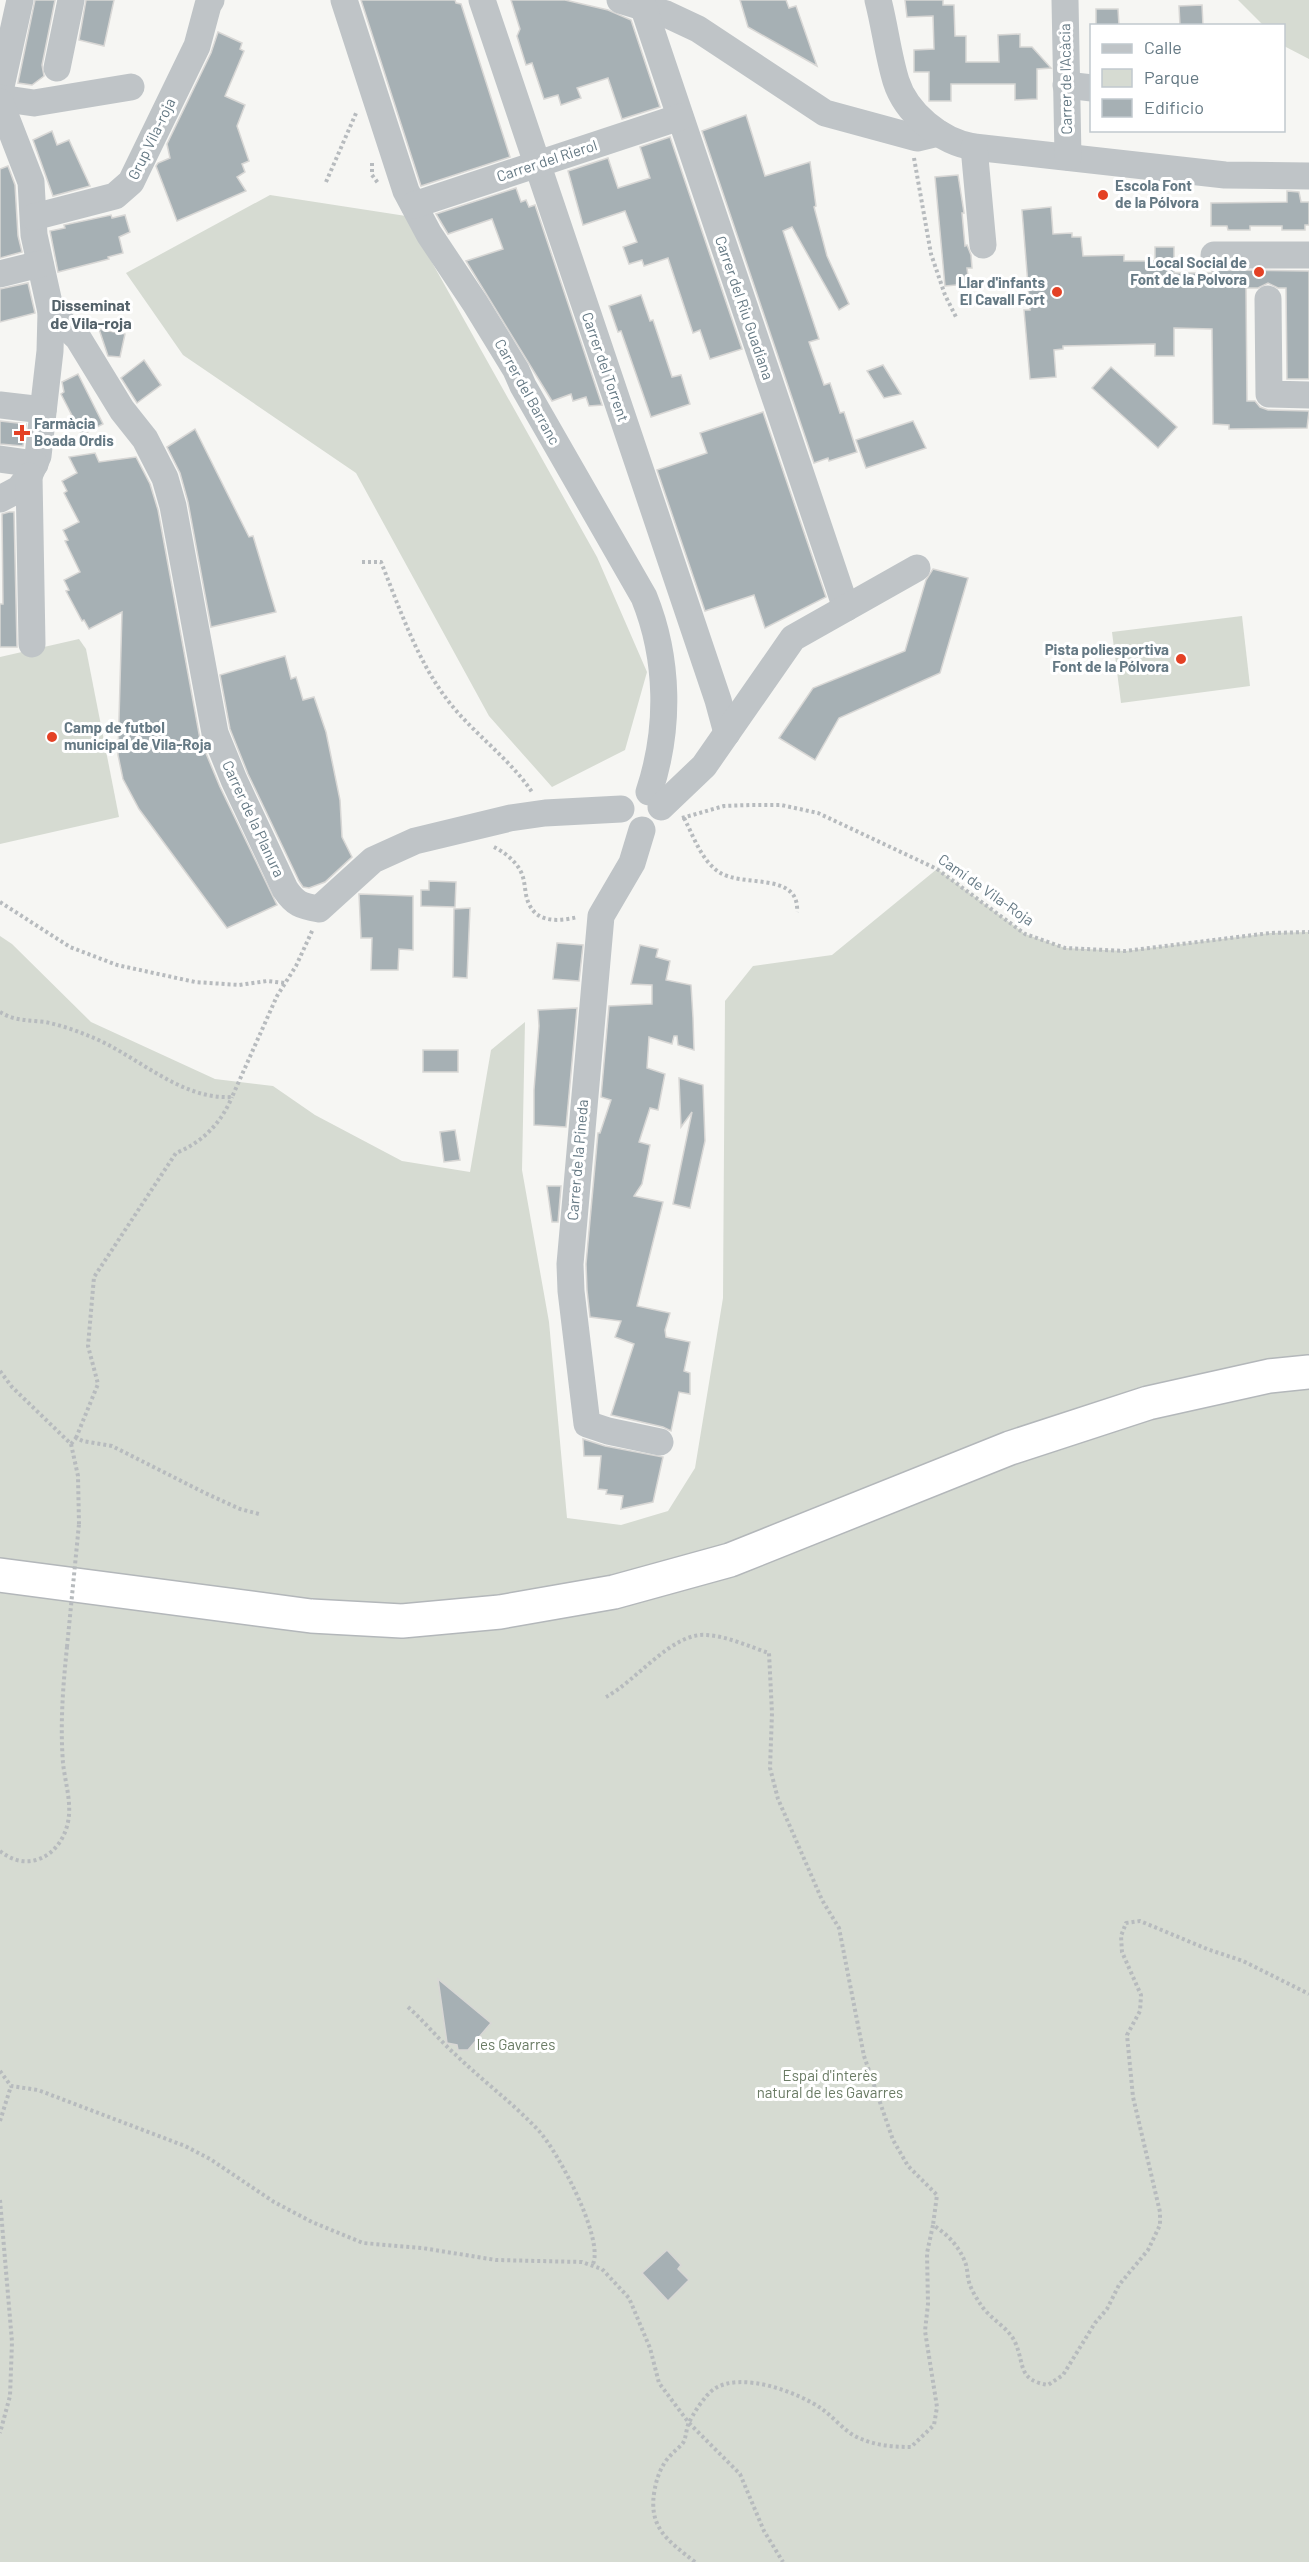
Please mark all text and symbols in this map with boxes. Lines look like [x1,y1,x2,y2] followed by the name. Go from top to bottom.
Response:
[1055,23,1075,135] street label: Carrer de l'Acàcia
[1090,24,1285,132] legend
[1144,36,1182,58] text: Calle
[1144,66,1199,88] text: Parque
[124,95,179,182] street label: Grup Vila-roja
[1144,96,1204,118] text: Edificio
[494,135,599,185] street label: Carrer del Rierol
[1115,176,1199,211] place label: Escola Font de la Pólvora
[1096,188,1110,202] marker: Escola Font de la Pólvora
[712,233,778,382] street label: Carrer del Riu Guadiana
[1130,253,1247,288] place label: Local Social de Font de la Polvora
[1252,265,1266,279] marker: Local Social de Font de la Polvora
[958,273,1045,308] place label: Llar d'infants El Cavall Fort
[1050,285,1064,299] marker: Llar d'infants El Cavall Fort
[50,295,132,332] district label: Disseminat de Vila-roja
[579,310,633,424] street label: Carrer del Torrent
[491,336,564,448] street label: Carrer del Barranc
[34,414,114,449] place label: Farmàcia Boada Ordis
[15,426,29,440] marker: Farmàcia Boada Ordis
[1045,640,1169,675] place label: Pista poliesportiva Font de la Pólvora
[1174,652,1188,666] marker: Pista poliesportiva Font de la Pólvora
[64,718,212,753] place label: Camp de futbol municipal de Vila-Roja
[45,730,59,744] marker: Camp de futbol municipal de Vila-Roja
[219,757,289,880] street label: Carrer de la Planura
[935,849,1038,929] street label: Camí de Vila-Roja
[563,1098,591,1221] street label: Carrer de la Pineda
[477,2035,555,2053] park label: les Gavarres
[757,2066,903,2101] park label: Espai d'interès natural de les Gavarres

